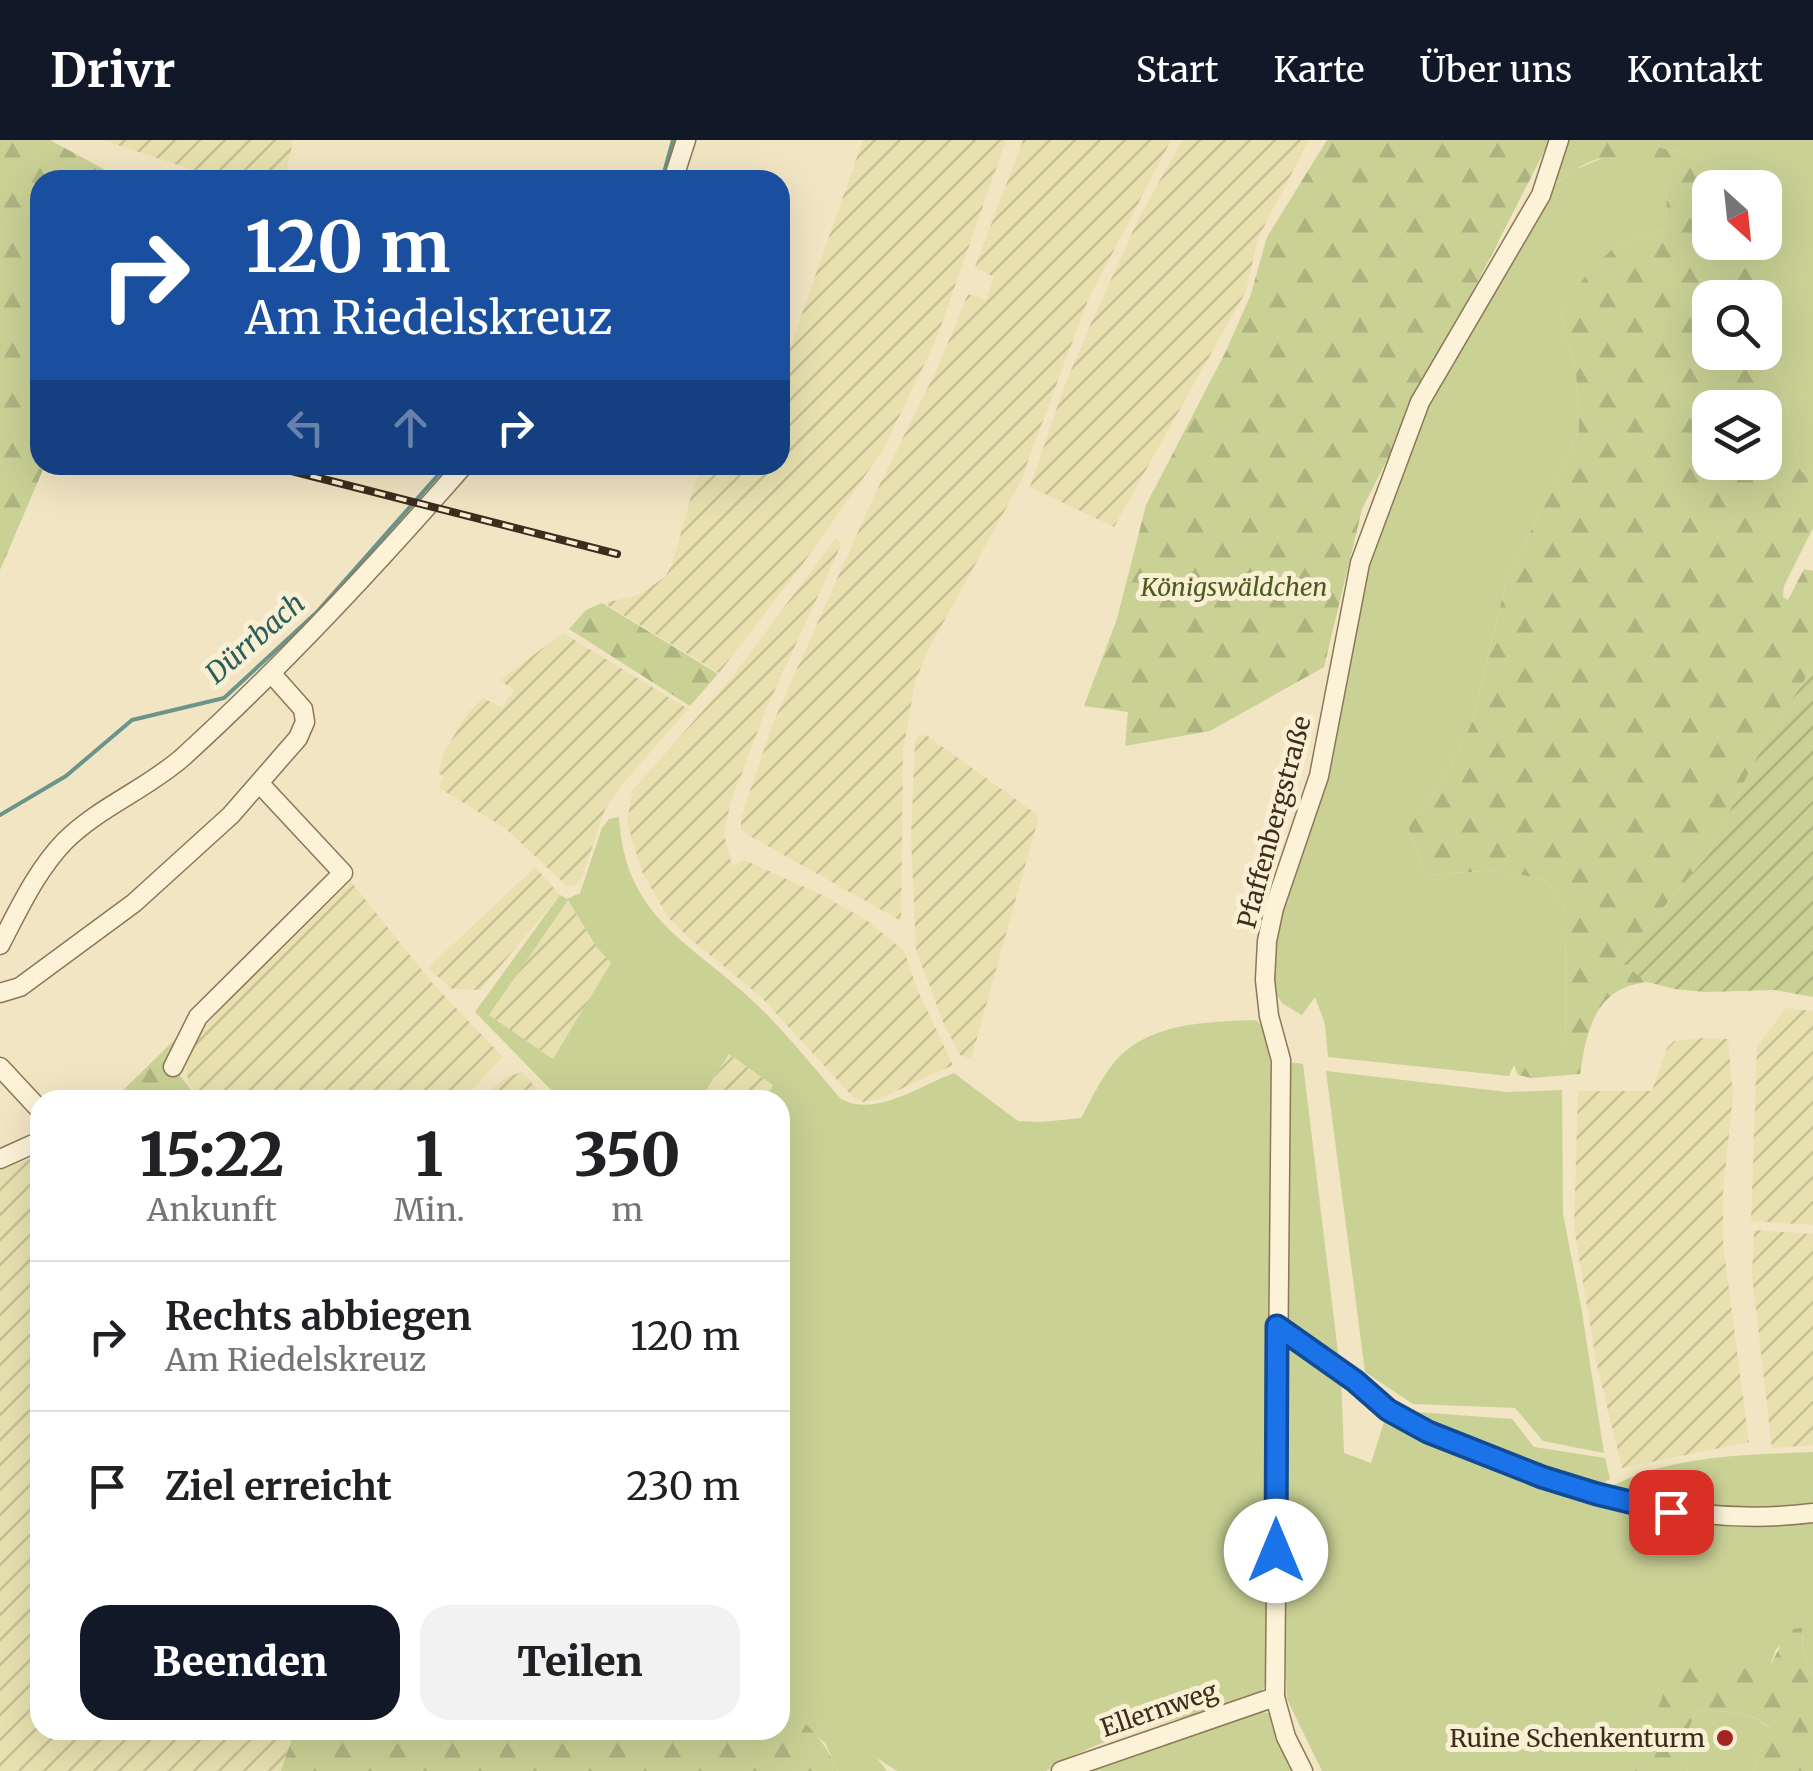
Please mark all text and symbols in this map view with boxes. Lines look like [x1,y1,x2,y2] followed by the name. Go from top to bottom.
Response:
[50,40,175,100] text: Drivr
[1136,48,1218,92] text: Start
[1273,48,1364,92] text: Karte
[1419,48,1572,92] text: Über uns
[1627,48,1763,92] text: Kontakt
[1692,170,1782,260] north arrow
[1692,170,1782,480] map controls
[245,203,450,291] text: 120 m
[80,210,210,340] icon: right
[1692,280,1782,370] button: search
[245,290,612,346] text: Am Riedelskreuz
[1692,390,1782,480] button: layers
[278,400,333,455] icon: left
[383,400,438,455] icon: ahead
[488,400,543,455] icon: right
[1140,571,1327,603] park label: Königswäldchen
[197,585,312,692] water label: Dürrbach
[1230,713,1318,931] street label: Pfaffenbergstraße
[139,1117,284,1192] text: 15:22
[415,1117,443,1192] text: 1
[574,1117,681,1192] text: 350
[147,1190,277,1230] text: Ankunft
[394,1190,465,1230] text: Min.
[611,1190,643,1230] text: m
[165,1293,471,1340] text: Rechts abbiegen
[80,1309,135,1364] icon: right
[630,1313,740,1360] text: 120 m
[165,1340,426,1380] text: Am Riedelskreuz
[80,1459,135,1514] icon: arrive
[165,1463,392,1510] text: Ziel erreicht
[626,1463,740,1510] text: 230 m
[1629,1470,1714,1555] pin
[1644,1485,1699,1540] icon: arrive
[1224,1499,1328,1603] position arrow
[80,1605,400,1720] button: Beenden
[420,1605,740,1720] button: Teilen
[1096,1674,1222,1744] street label: Ellernweg
[1449,1722,1705,1754] place label: Ruine Schenkenturm
[1714,1727,1736,1749] marker: Ruine Schenkenturm

